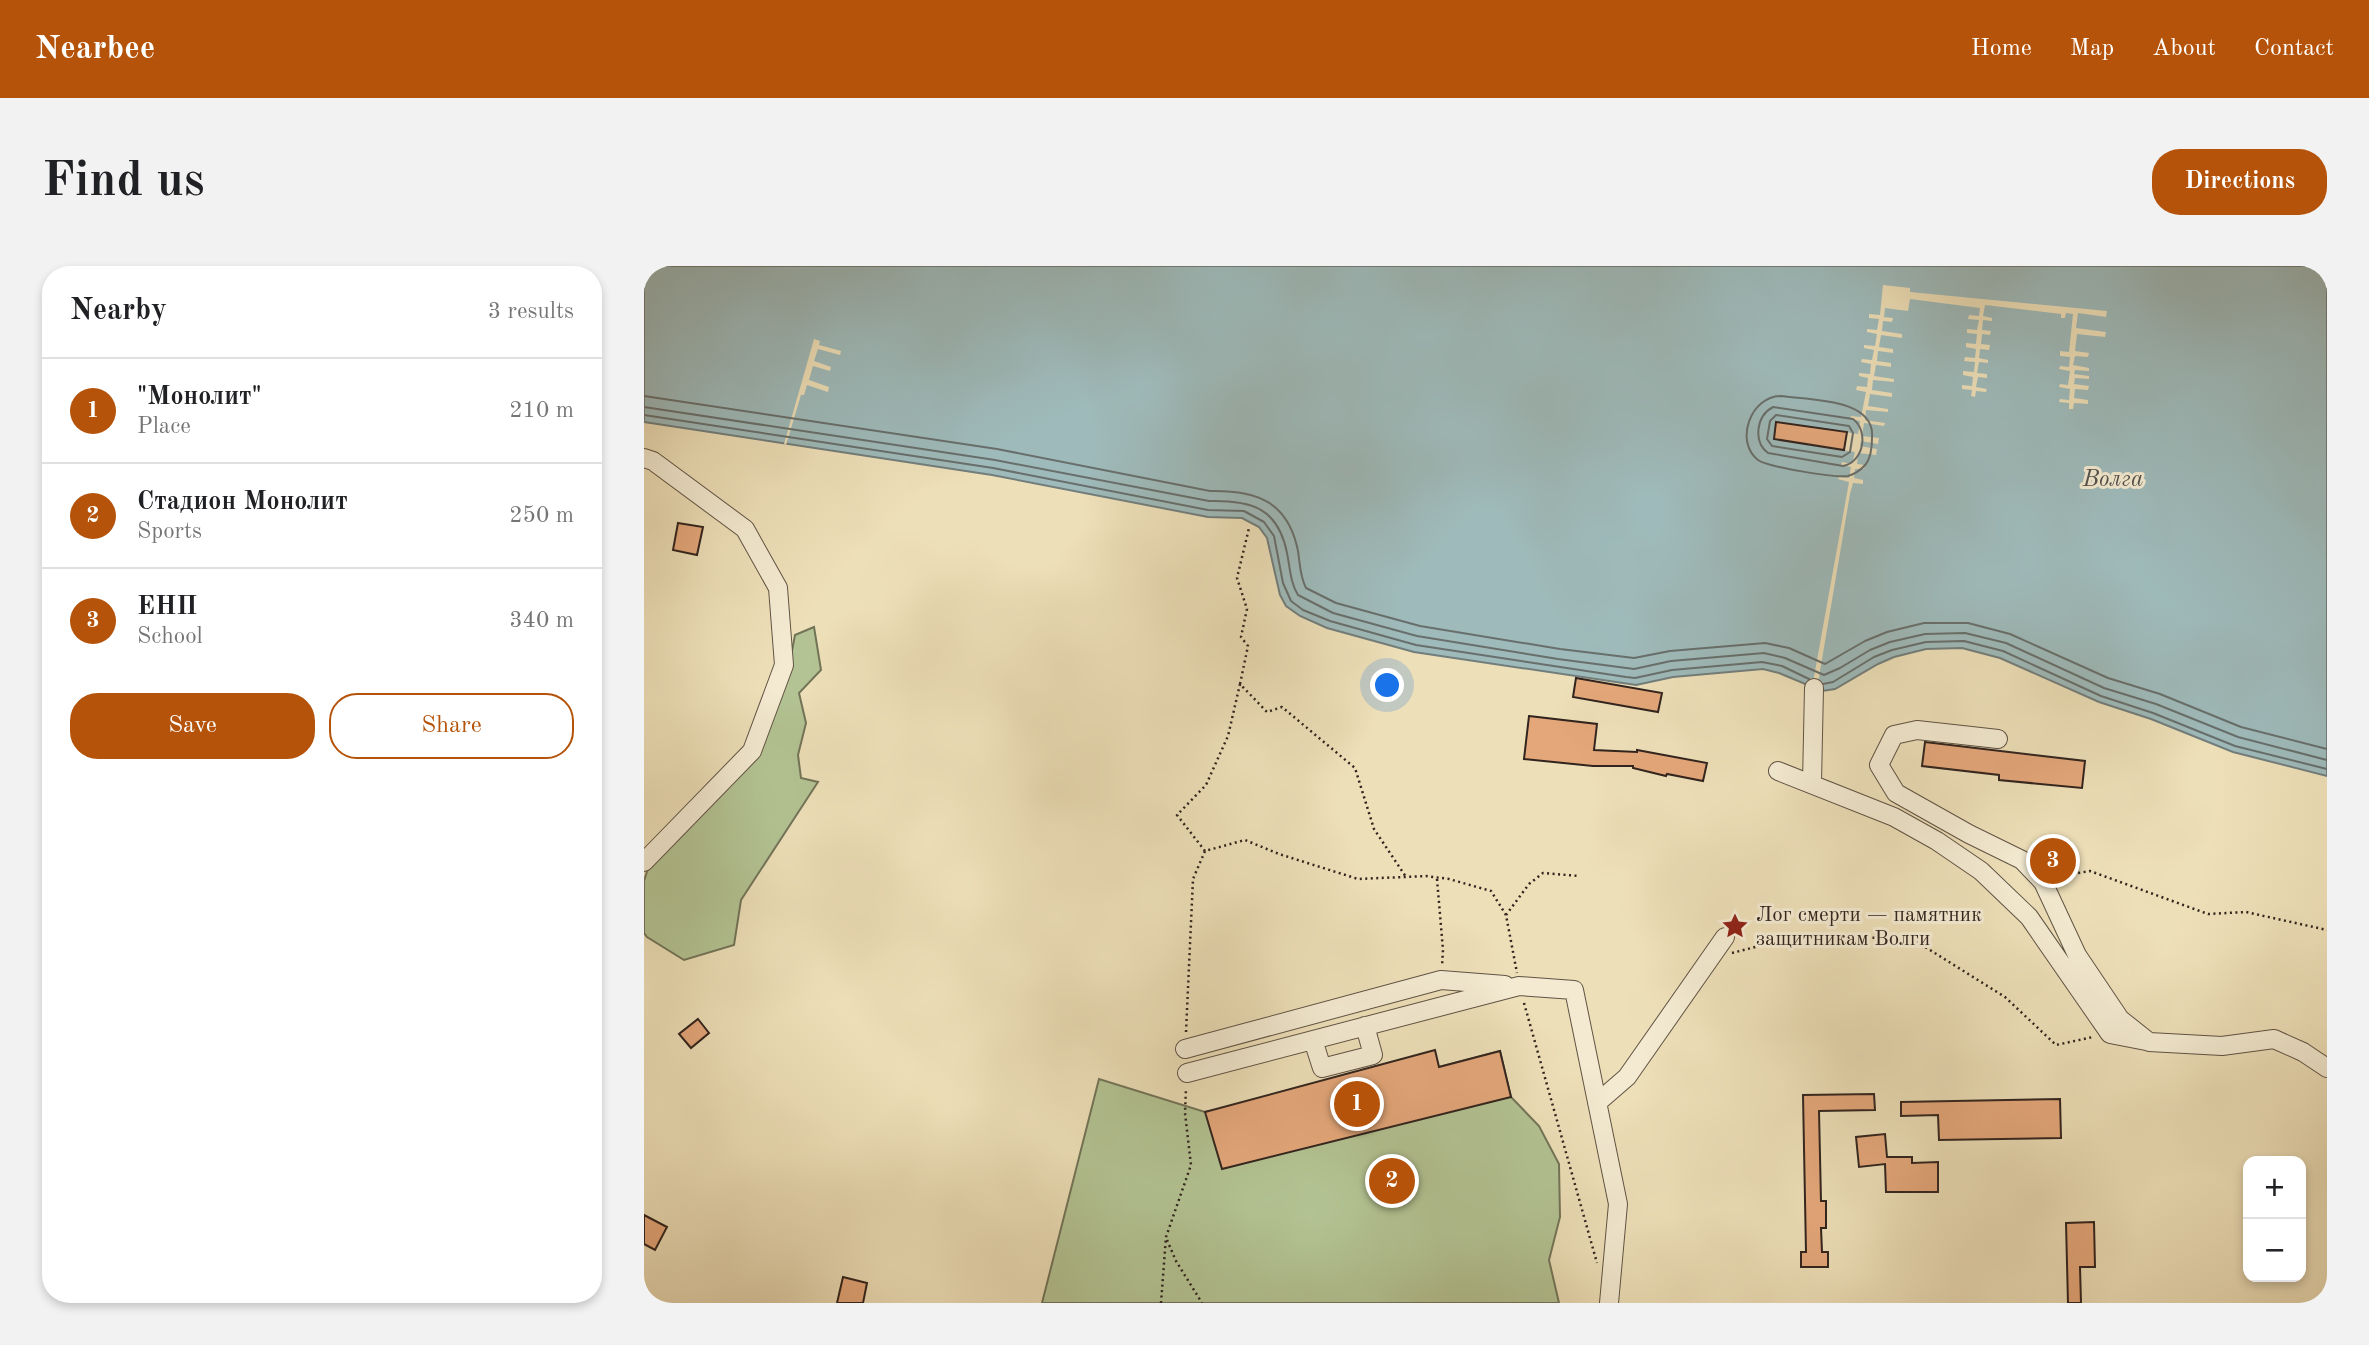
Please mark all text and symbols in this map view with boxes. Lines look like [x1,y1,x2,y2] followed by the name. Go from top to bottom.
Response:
[35,33,155,66] text: Nearbee
[1971,37,2032,61] text: Home
[2070,37,2114,61] text: Map
[2152,37,2216,61] text: About
[2254,37,2334,61] text: Contact
[2152,149,2327,215] button: Directions
[42,158,205,207] text: Find us
[70,296,167,326] text: Nearby
[488,300,574,323] text: 3 results
[137,384,262,410] text: "Монолит"
[86,399,100,422] text: 1
[509,399,574,422] text: 210 m
[137,415,191,438] text: Place
[2082,468,2143,491] water label: Волга
[137,489,348,515] text: Стадион Монолит
[86,504,100,527] text: 2
[509,504,574,527] text: 250 m
[137,520,202,543] text: Sports
[137,594,197,620] text: ЕНП
[86,609,100,632] text: 3
[509,609,574,632] text: 340 m
[137,625,203,648] text: School
[1370,668,1404,702] your location
[70,693,315,759] button: Save
[329,693,574,759] button: Share
[2030,835,2076,887] pin: 3
[1756,905,1982,950] place label: Лог смерти — памятник защитникам Волги
[1720,911,1750,941] place icon: Лог смерти — памятник защитникам Волги
[1334,1078,1380,1130] pin: 1
[1369,1155,1415,1207] pin: 2
[2243,1156,2306,1282] map controls
[2243,1156,2306,1219] button: +
[2243,1219,2306,1282] button: −

